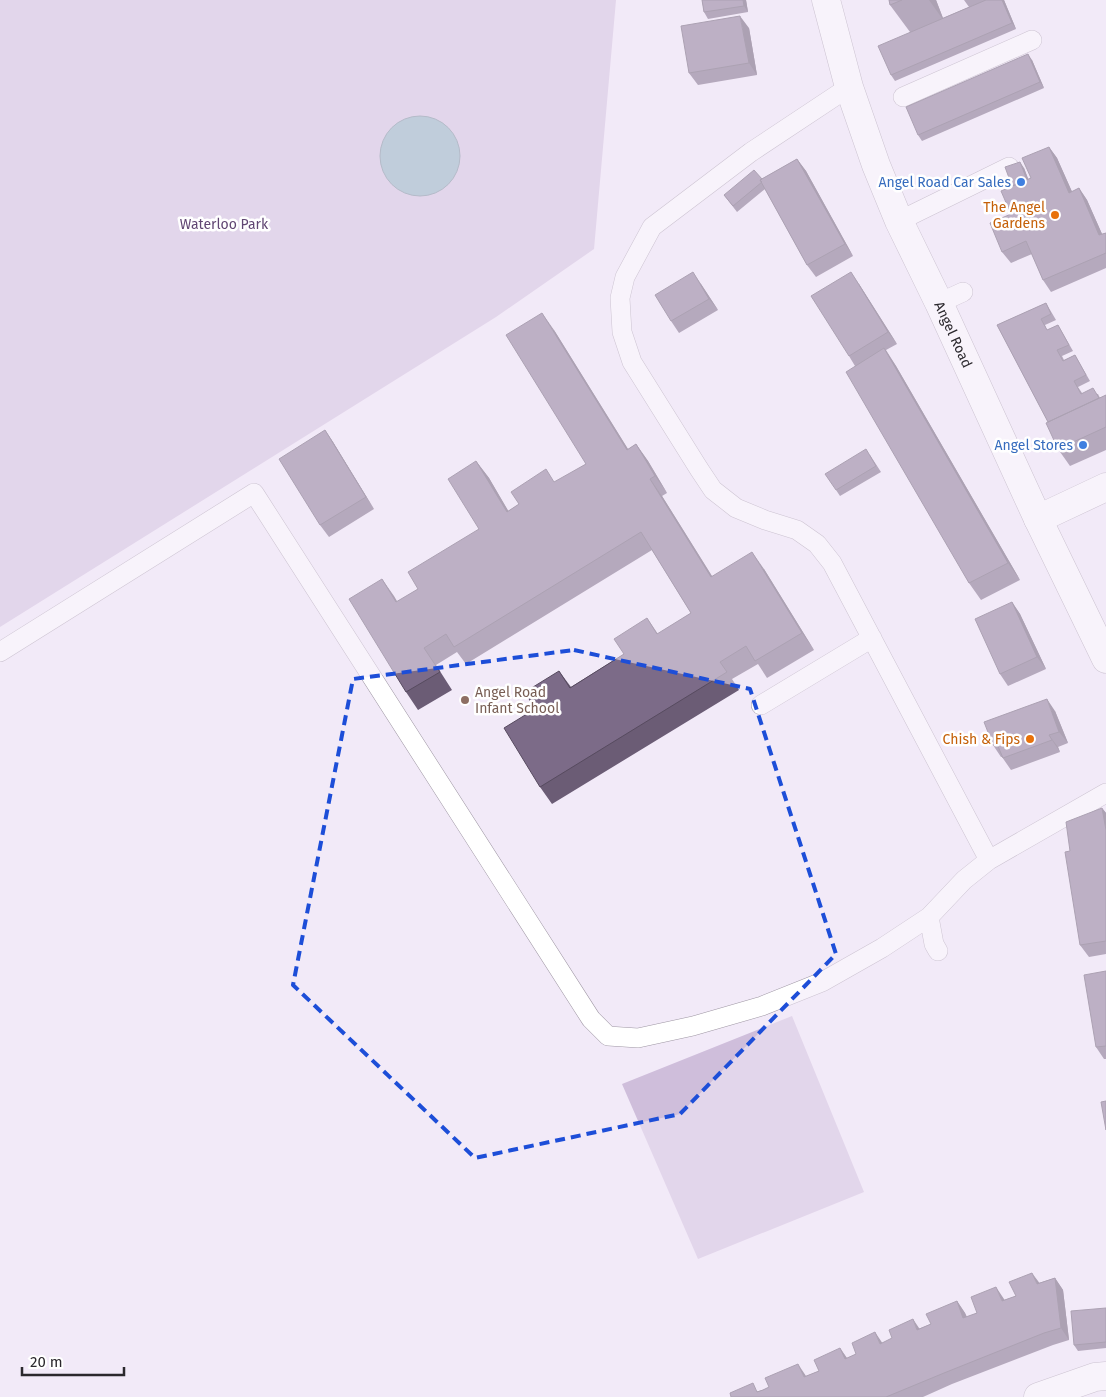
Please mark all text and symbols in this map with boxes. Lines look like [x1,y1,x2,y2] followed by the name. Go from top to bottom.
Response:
[879,174,1011,191] place label: Angel Road Car Sales
[1015,176,1027,188] marker: Angel Road Car Sales
[983,199,1045,232] place label: The Angel Gardens
[1049,209,1061,221] marker: The Angel Gardens
[180,216,269,233] park label: Waterloo Park
[930,299,976,371] street label: Angel Road
[994,437,1073,454] place label: Angel Stores
[1077,439,1089,451] marker: Angel Stores
[475,684,559,717] place label: Angel Road Infant School
[459,694,471,706] marker: Angel Road Infant School
[943,731,1020,748] place label: Chish & Fips
[1024,733,1036,745] marker: Chish & Fips
[22,1344,125,1376] scale bar
[30,1353,63,1371] text: 20 m

